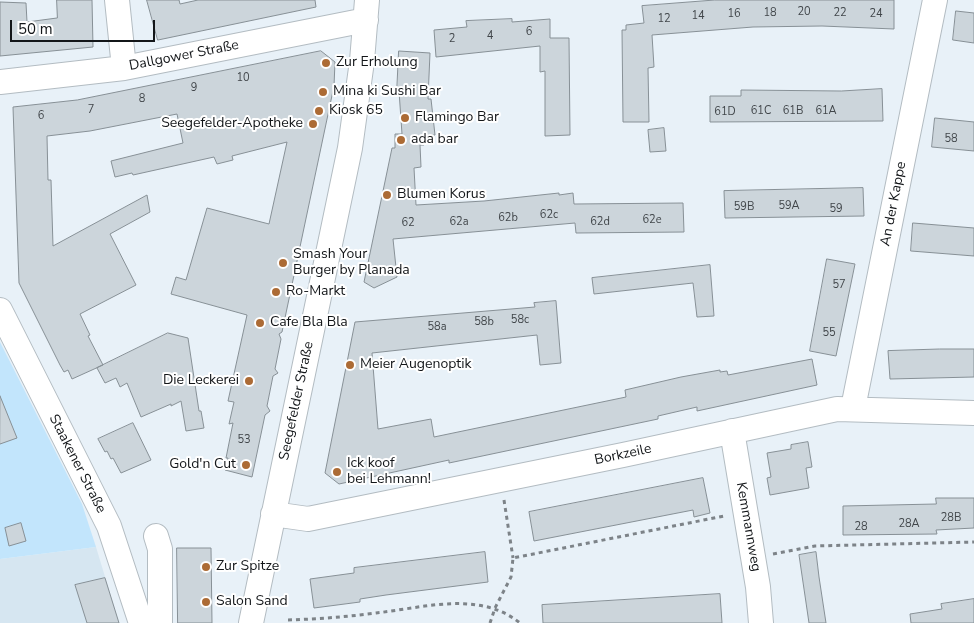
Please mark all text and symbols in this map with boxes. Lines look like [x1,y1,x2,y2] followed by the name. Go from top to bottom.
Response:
[797,5,811,19] house number: 20
[763,6,777,20] house number: 18
[833,6,847,20] house number: 22
[727,7,741,21] house number: 16
[869,7,883,21] house number: 24
[691,9,705,23] house number: 14
[12,10,158,42] scale bar
[657,12,671,26] house number: 12
[18,19,53,39] text: 50 m
[526,25,532,39] house number: 6
[487,29,493,43] house number: 4
[449,32,455,46] house number: 2
[128,37,240,75] street label: Dallgower Straße
[336,55,418,71] place label: Zur Erholung
[320,57,332,69] marker: Zur Erholung
[236,71,250,85] house number: 10
[191,81,197,95] house number: 9
[333,84,441,100] place label: Mina ki Sushi Bar
[317,86,329,98] marker: Mina ki Sushi Bar
[139,92,145,106] house number: 8
[88,103,94,117] house number: 7
[329,103,383,119] place label: Kiosk 65
[751,104,771,118] house number: 61C
[783,104,803,118] house number: 61B
[815,104,837,118] house number: 61A
[313,105,325,117] marker: Kiosk 65
[714,105,736,119] house number: 61D
[38,109,44,123] house number: 6
[415,110,499,126] place label: Flamingo Bar
[399,112,411,124] marker: Flamingo Bar
[161,116,303,132] place label: Seegefelder-Apotheke
[307,118,319,130] marker: Seegefelder-Apotheke
[411,132,458,148] place label: ada bar
[944,132,958,146] house number: 58
[395,134,407,146] marker: ada bar
[878,160,910,248] street label: An der Kappe
[397,187,485,203] place label: Blumen Korus
[381,189,393,201] marker: Blumen Korus
[778,199,800,213] house number: 59A
[734,200,754,214] house number: 59B
[829,202,843,216] house number: 59
[540,208,558,222] house number: 62c
[498,211,518,225] house number: 62b
[642,213,662,227] house number: 62e
[449,215,469,229] house number: 62a
[590,215,610,229] house number: 62d
[401,216,415,230] house number: 62
[293,247,410,280] place label: Smash Your Burger by Planada
[277,257,289,269] marker: Smash Your Burger by Planada
[832,278,846,292] house number: 57
[286,284,345,300] place label: Ro-Markt
[270,286,282,298] marker: Ro-Markt
[511,313,529,327] house number: 58c
[270,315,348,331] place label: Cafe Bla Bla
[474,315,494,329] house number: 58b
[254,317,266,329] marker: Cafe Bla Bla
[427,320,447,334] house number: 58a
[822,326,836,340] house number: 55
[276,340,318,462] street label: Seegefelder Straße
[360,357,471,373] place label: Meier Augenoptik
[344,359,356,371] marker: Meier Augenoptik
[163,373,239,389] place label: Die Leckerei
[243,375,255,387] marker: Die Leckerei
[45,412,109,516] street label: Staakener Straße
[237,433,251,447] house number: 53
[593,441,653,469] street label: Borkzeile
[347,456,431,488] place label: Ick koof bei Lehmann!
[169,457,236,473] place label: Gold'n Cut
[240,459,252,471] marker: Gold'n Cut
[331,466,343,478] marker: Ick koof bei Lehmann!
[732,481,764,573] street label: Kemmannweg
[941,511,961,525] house number: 28B
[898,517,920,531] house number: 28A
[854,520,868,534] house number: 28
[216,559,279,575] place label: Zur Spitze
[200,561,212,573] marker: Zur Spitze
[216,594,288,610] place label: Salon Sand
[200,596,212,608] marker: Salon Sand

